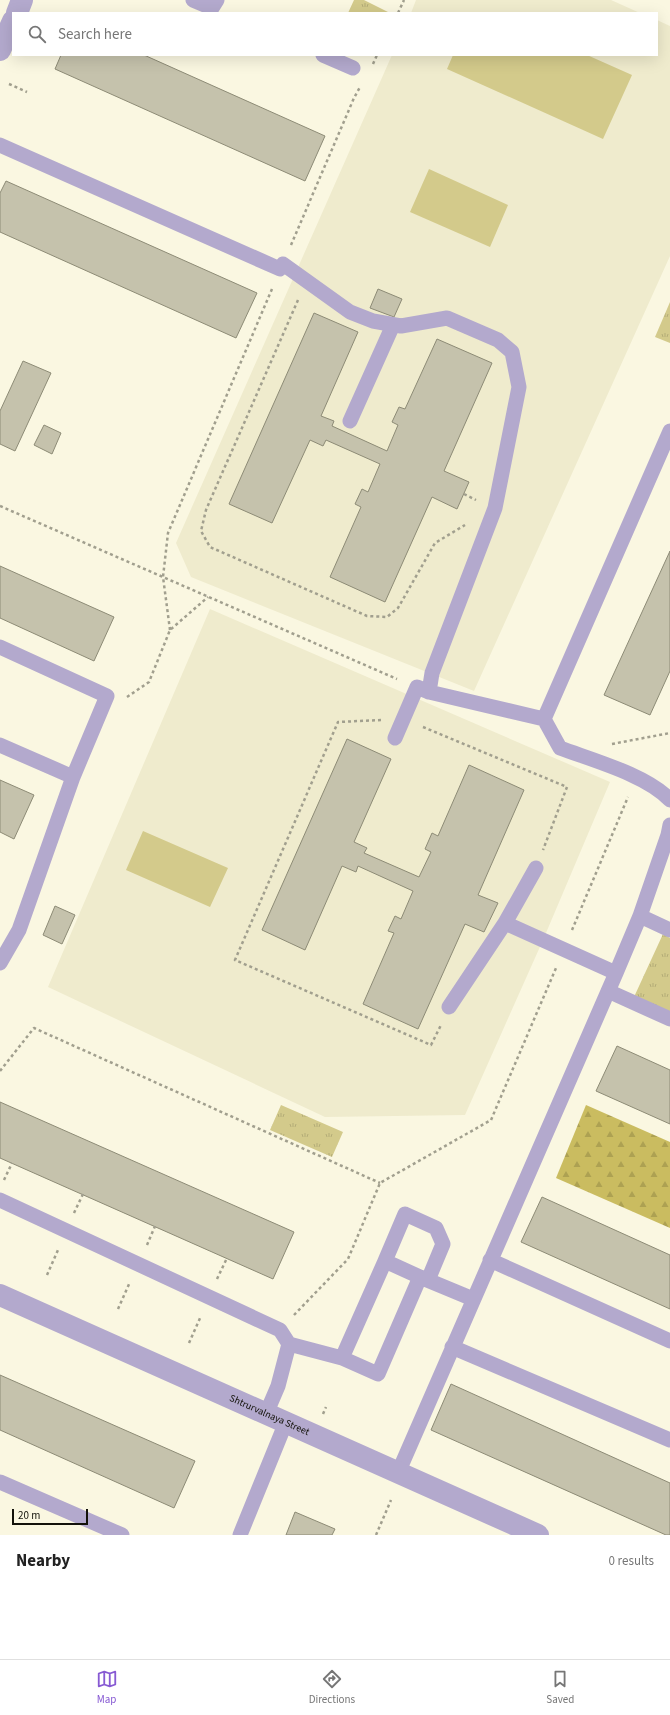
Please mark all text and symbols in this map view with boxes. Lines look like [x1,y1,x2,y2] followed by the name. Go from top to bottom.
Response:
[12,12,658,56] search box
[26,23,48,45] icon: search
[58,24,132,45] text: Search here
[227,1391,312,1439] street label: Shtrurvalnaya Street
[12,1507,88,1526] scale bar
[18,1508,40,1523] text: 20 m
[16,1549,70,1573] text: Nearby
[609,1552,654,1570] text: 0 results
[96,1668,118,1707] tab: Map
[309,1668,355,1707] tab: Directions
[546,1668,574,1707] tab: Saved

